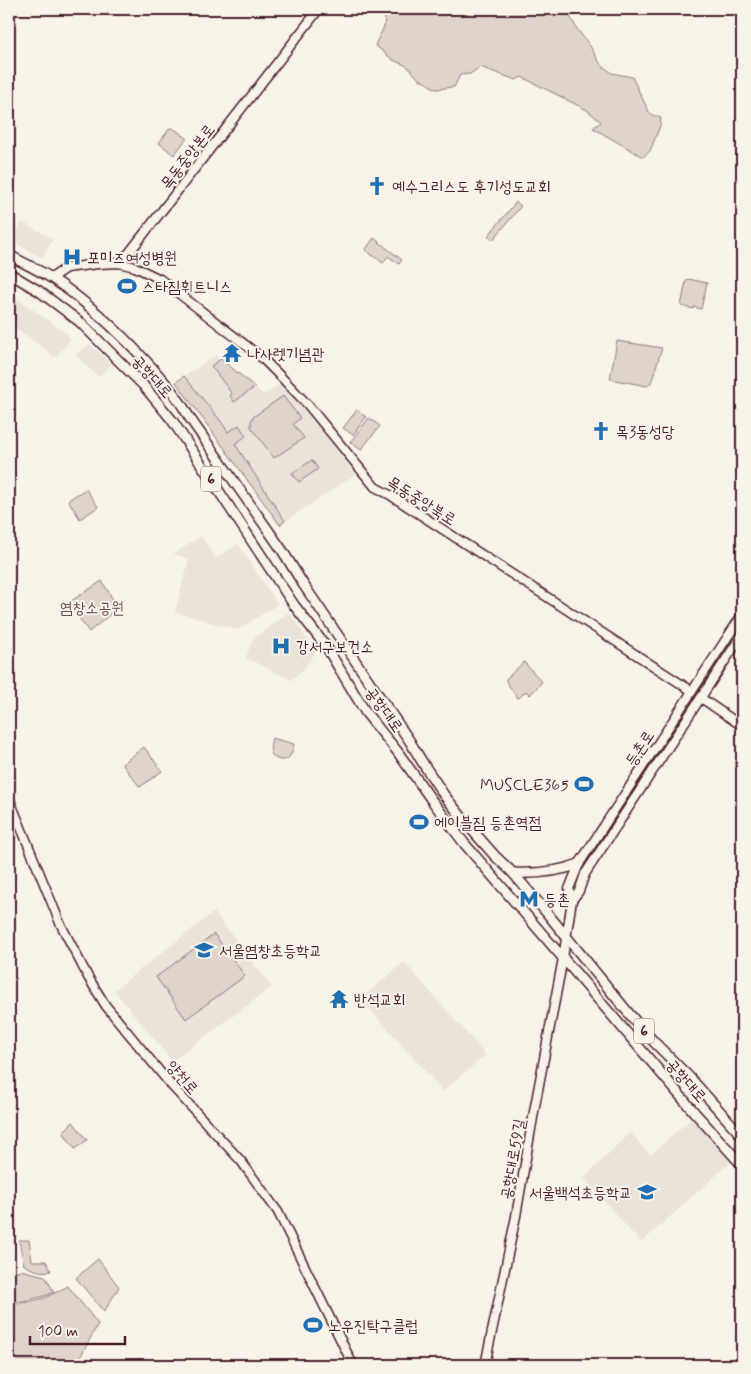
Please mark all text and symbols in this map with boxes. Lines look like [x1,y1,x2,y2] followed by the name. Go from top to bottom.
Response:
[156,120,220,194] street label: 목동중앙본로
[366,175,388,197] church icon: 예수그리스도 후기성도교회
[392,177,551,198] place label: 예수그리스도 후기성도교회
[61,246,83,268] hospital icon: 포미즈여성병원
[87,248,177,269] place label: 포미즈여성병원
[116,275,138,297] sports icon: 스타짐휘트니스
[142,277,232,298] place label: 스타짐휘트니스
[221,342,243,364] temple icon: 나사렛기념관
[247,344,324,365] place label: 나사렛기념관
[127,351,177,403] street label: 공항대로
[590,420,612,442] church icon: 목3동성당
[616,422,675,443] place label: 목3동성당
[201,466,221,492] road number: 6
[383,472,460,531] street label: 목동중앙북로
[60,598,124,619] park label: 염창소공원
[270,635,292,657] hospital icon: 강서구보건소
[296,637,373,658] place label: 강서구보건소
[360,683,407,737] street label: 공항대로
[621,727,660,771] street label: 등촌로
[573,773,595,795] sports icon: MUSCLE365
[480,775,569,796] place label: MUSCLE365
[408,811,430,833] sports icon: 에이블짐 등촌역점
[434,813,541,834] place label: 에이블짐 등촌역점
[518,888,540,910] metro station icon: 등촌
[544,890,570,911] place label: 등촌
[193,939,215,961] school or university icon: 서울염창초등학교
[219,941,322,962] place label: 서울염창초등학교
[328,988,350,1010] temple icon: 반석교회
[354,990,406,1011] place label: 반석교회
[634,1018,654,1044] road number: 6
[661,1055,711,1107] street label: 공항대로
[161,1057,202,1099] street label: 양천로
[496,1117,531,1201] street label: 공항대로59길
[636,1181,658,1203] school or university icon: 서울백석초등학교
[529,1183,632,1204] place label: 서울백석초등학교
[30,1314,125,1346] scale bar
[302,1314,324,1336] sports icon: 노우진탁구클럽
[328,1316,418,1337] place label: 노우진탁구클럽
[38,1322,78,1342] text: 100 m

